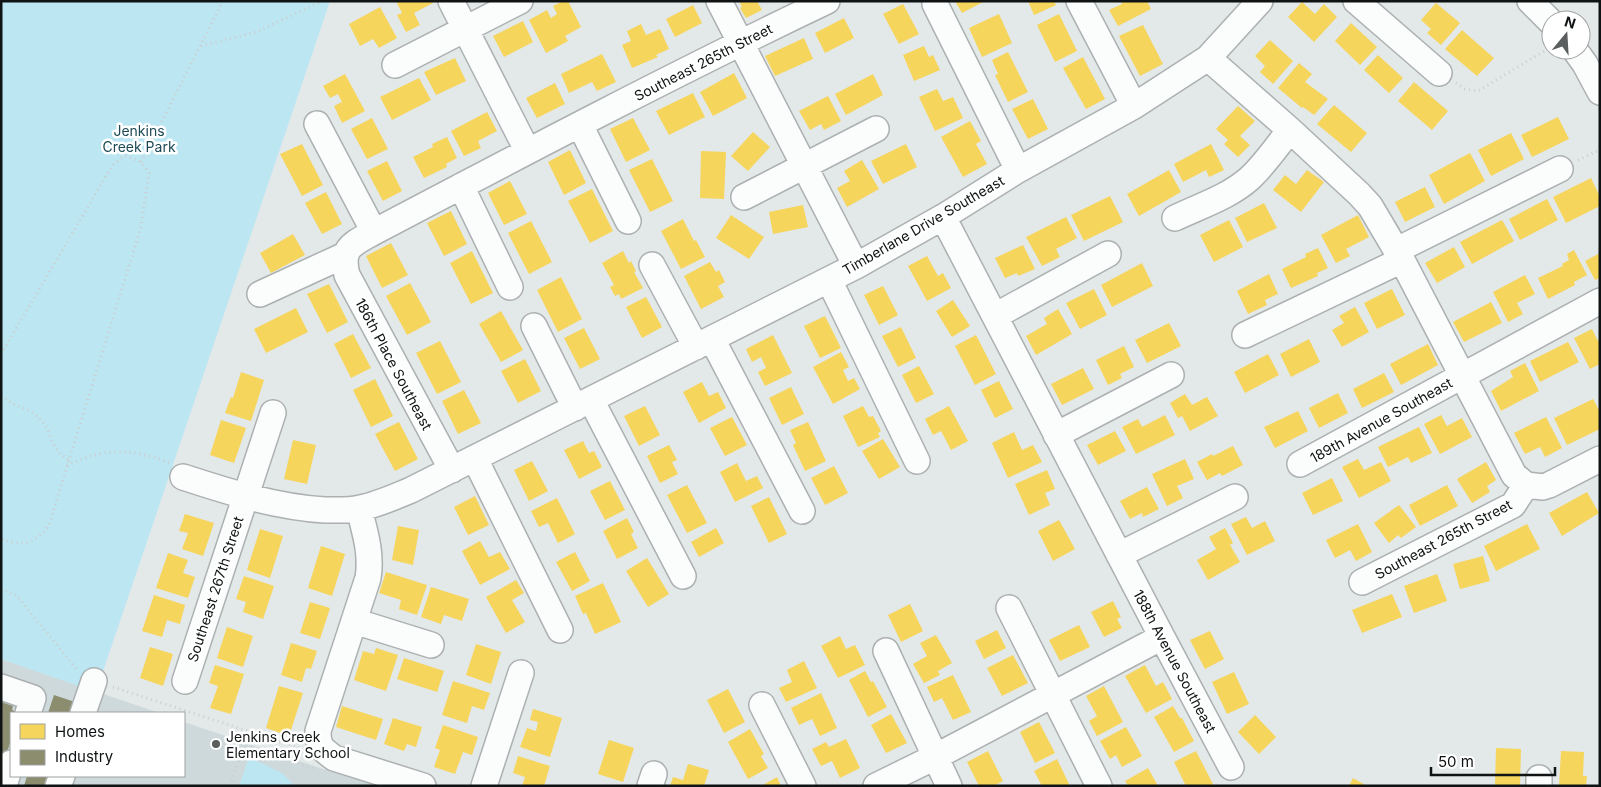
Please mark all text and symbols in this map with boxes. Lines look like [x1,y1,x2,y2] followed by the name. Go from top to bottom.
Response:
[1541,10,1591,60] north arrow
[1562,12,1578,32] text: N
[631,20,775,104] street label: Southeast 265th Street
[102,122,176,155] park label: Jenkins Creek Park
[839,171,1007,278] street label: Timberlane Drive Southeast
[352,295,436,433] street label: 186th Place Southeast
[1307,374,1455,466] street label: 189th Avenue Southeast
[1372,495,1515,582] street label: Southeast 265th Street
[183,514,247,664] street label: Southeast 267th Street
[1130,587,1220,736] street label: 188th Avenue Southeast
[10,712,185,777] legend
[55,722,105,741] text: Homes
[226,728,350,761] place label: Jenkins Creek Elementary School
[210,738,222,750] marker: Jenkins Creek Elementary School
[1431,744,1555,776] scale bar
[55,747,114,766] text: Industry
[1438,752,1474,771] text: 50 m

